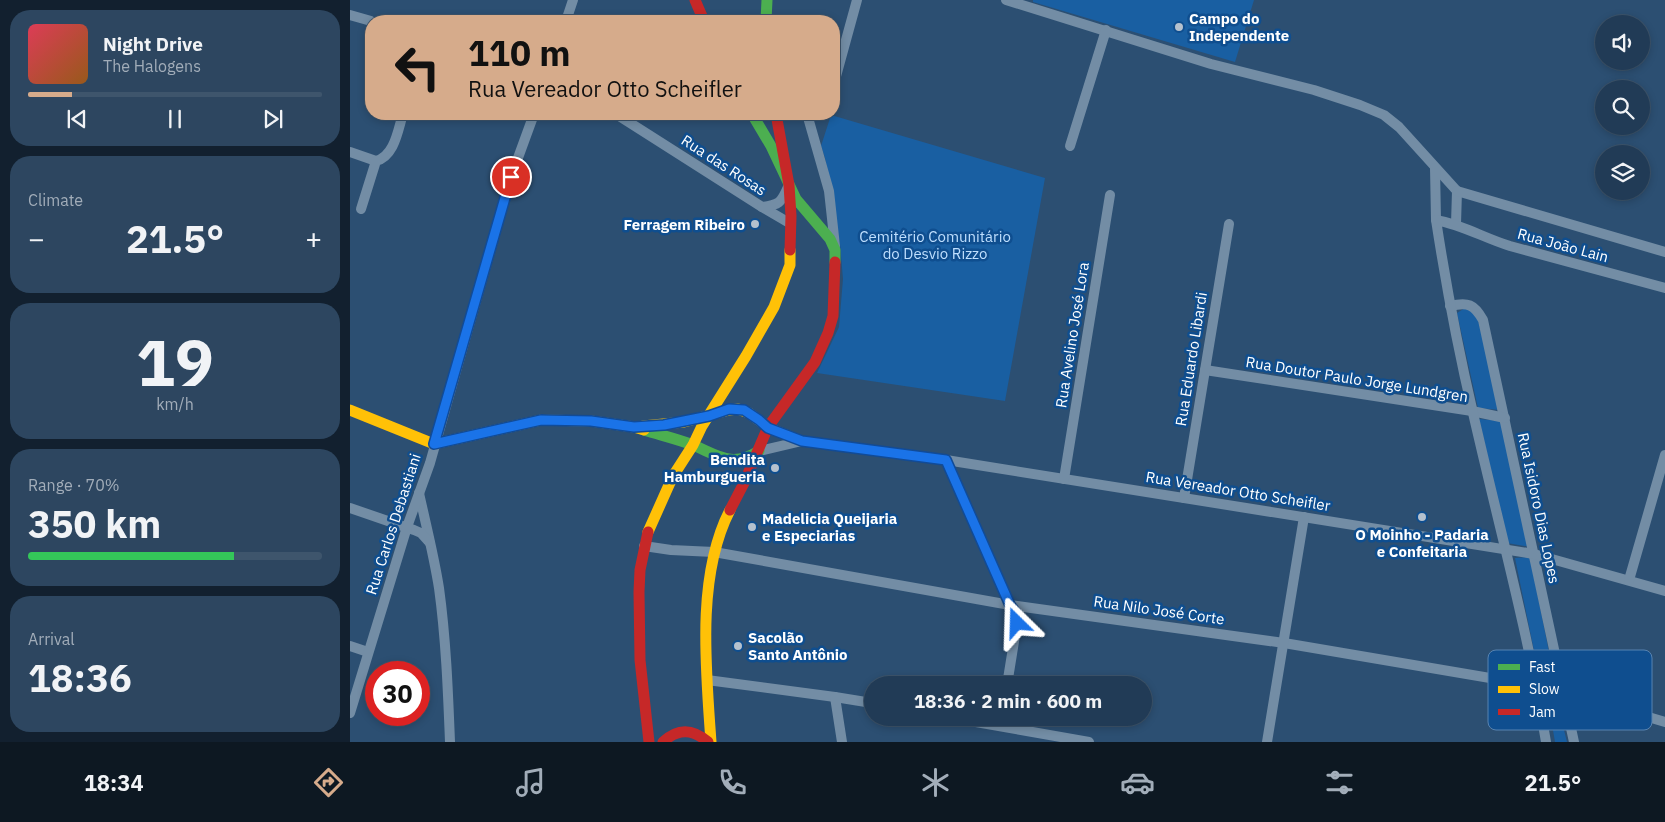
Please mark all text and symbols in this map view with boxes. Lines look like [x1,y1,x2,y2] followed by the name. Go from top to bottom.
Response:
[1189,9,1289,45] place label: Campo do Independente
[1595,15,1650,200] map controls
[1595,15,1650,70] button: sound
[1173,21,1185,33] marker: Campo do Independente
[468,30,571,76] text: 110 m
[103,32,203,56] text: Night Drive
[385,35,450,100] icon: left
[103,56,201,76] text: The Halogens
[468,74,742,103] text: Rua Vereador Otto Scheifler
[1595,80,1650,135] button: search
[63,105,91,133] icon: previous
[161,105,189,133] icon: pause
[259,105,287,133] icon: next
[678,130,770,200] street label: Rua das Rosas
[1595,145,1650,200] button: layers
[490,156,532,198] pin
[497,163,525,191] icon: arrive
[28,190,83,210] text: Climate
[126,214,224,263] text: 21.5°
[624,215,745,234] place label: Ferragem Ribeiro
[749,218,761,230] marker: Ferragem Ribeiro
[28,220,45,257] text: −
[305,220,322,257] text: +
[1515,224,1611,266] street label: Rua João Lain
[859,227,1011,263] park label: Cemitério Comunitário do Desvio Rizzo
[1051,261,1093,409] street label: Rua Avelino José Lora
[1171,291,1211,427] street label: Rua Eduardo Libardi
[136,319,214,404] text: 19
[1244,352,1470,406] street label: Rua Doutor Paulo Jorge Lundgren
[156,394,194,414] text: km/h
[1514,431,1564,585] street label: Rua Isidoro Dias Lopes
[664,450,765,486] place label: Bendita Hamburgueria
[361,451,425,597] street label: Rua Carlos Debastiani
[769,462,781,474] marker: Bendita Hamburgueria
[1144,467,1332,515] street label: Rua Vereador Otto Scheifler
[28,475,120,495] text: Range · 70%
[28,499,161,548] text: 350 km
[762,509,898,545] place label: Madelicia Queijaria e Especiarias
[1416,511,1428,523] marker: O Moinho - Padaria e Confeitaria
[746,521,758,533] marker: Madelicia Queijaria e Especiarias
[1355,525,1489,561] place label: O Moinho - Padaria e Confeitaria
[1092,591,1226,629] street label: Rua Nilo José Corte
[990,596,1042,648] position arrow
[748,628,848,664] place label: Sacolão Santo Antônio
[28,629,75,649] text: Arrival
[732,640,744,652] marker: Sacolão Santo Antônio
[1488,650,1652,730] legend
[28,653,132,702] text: 18:36
[1529,658,1555,676] text: Fast
[365,661,430,726] speed limit sign: 30
[1529,680,1560,698] text: Slow
[914,689,1102,713] text: 18:36 · 2 min · 600 m
[1529,703,1556,721] text: Jam
[311,765,346,800] icon: directions
[513,765,548,800] icon: music
[715,765,750,800] icon: phone
[918,765,953,800] icon: climate
[1120,765,1155,800] icon: car
[1322,765,1357,800] icon: filters
[84,768,144,797] text: 18:34
[1525,768,1581,797] text: 21.5°

